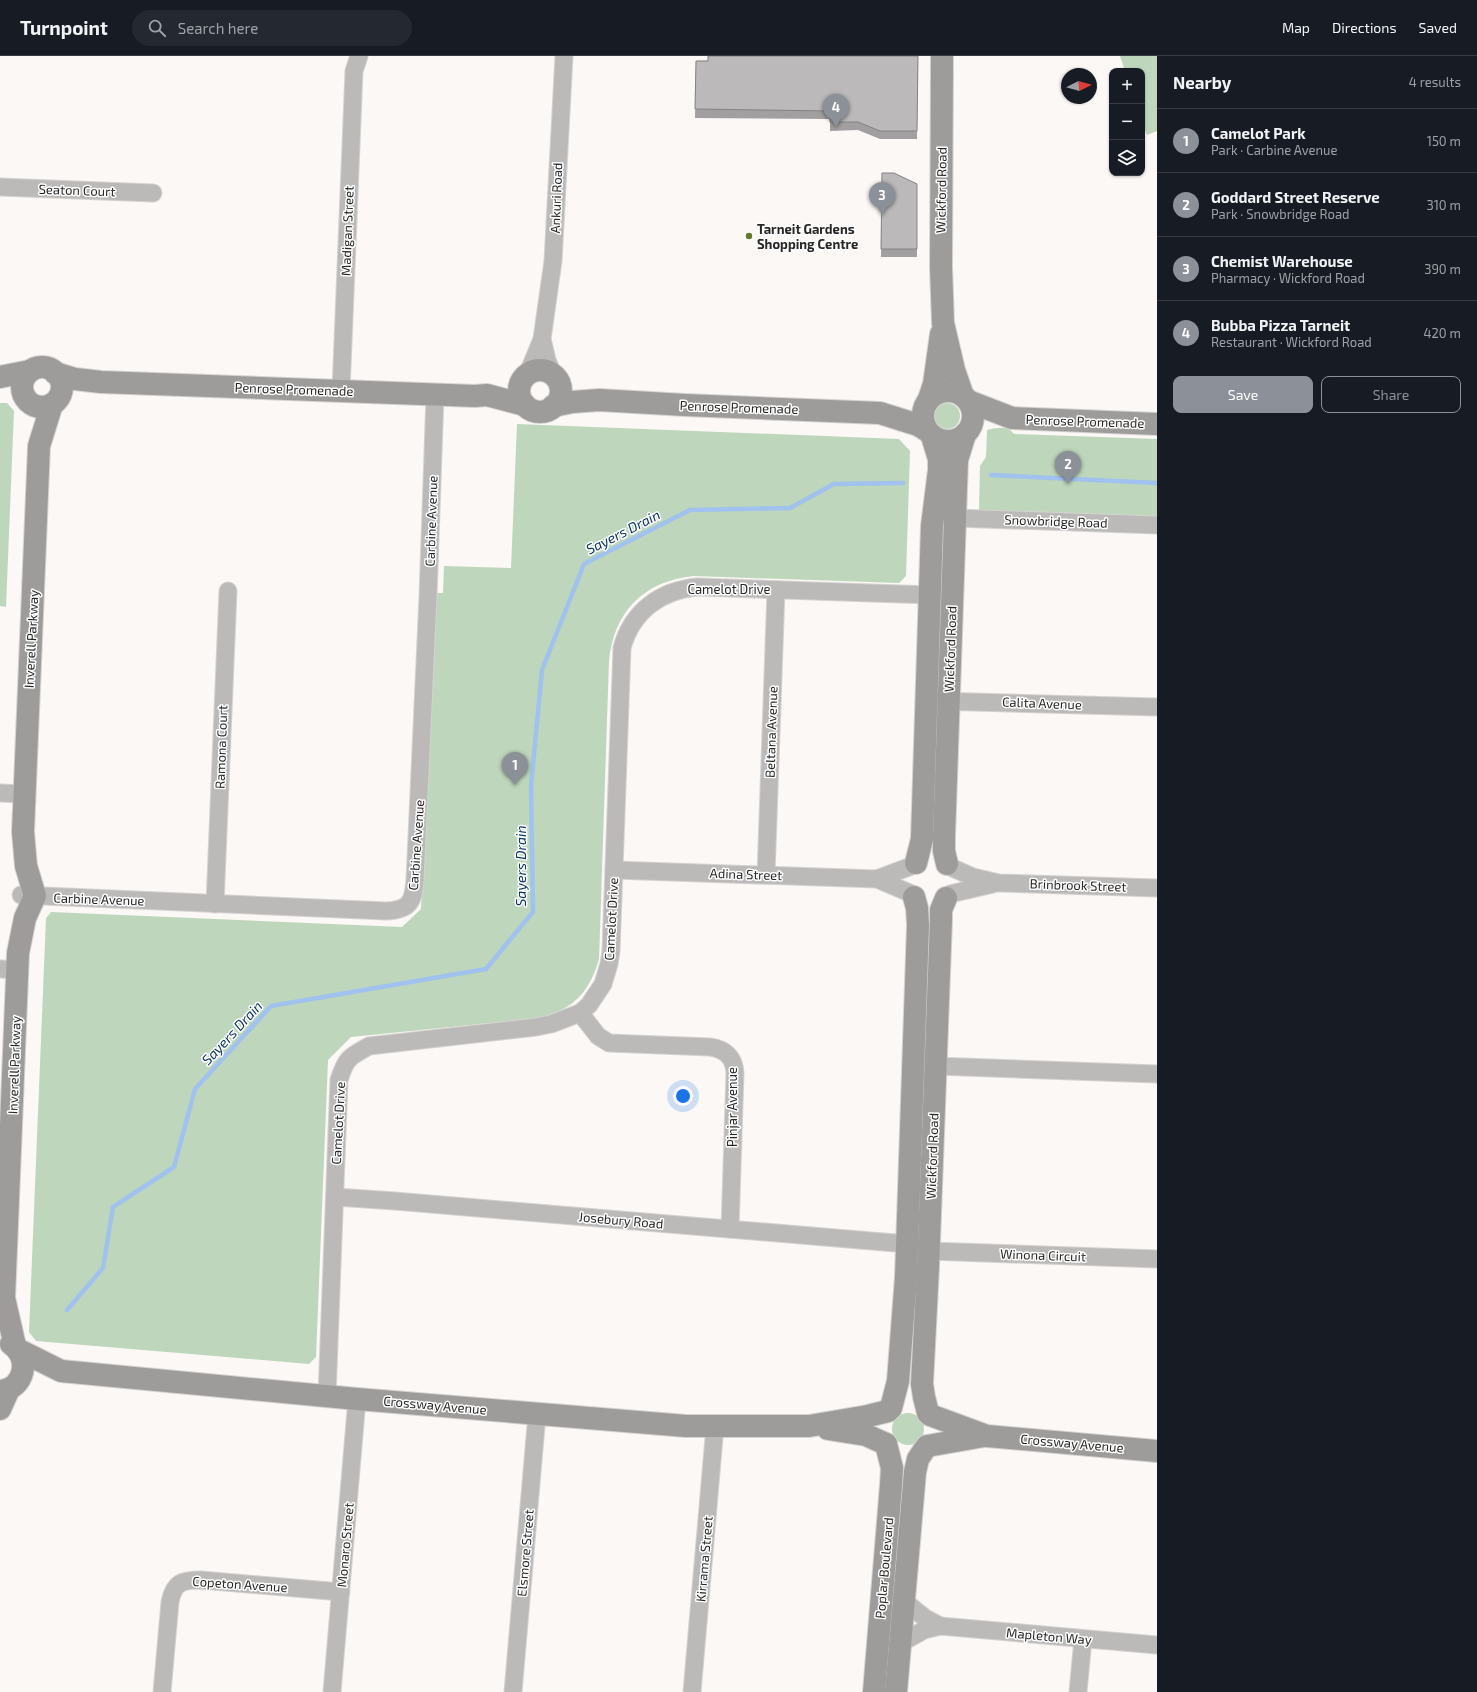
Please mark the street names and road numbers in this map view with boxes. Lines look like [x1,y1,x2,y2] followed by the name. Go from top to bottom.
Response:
[932,147,950,233] street label: Wickford Road
[547,162,565,234] street label: Ankuri Road
[38,181,116,199] street label: Seaton Court
[337,186,357,276] street label: Madigan Street
[234,379,354,399] street label: Penrose Promenade
[679,397,799,417] street label: Penrose Promenade
[1025,411,1145,431] street label: Penrose Promenade
[421,475,441,567] street label: Carbine Avenue
[1004,511,1108,531] street label: Snowbridge Road
[688,581,770,597] street label: Camelot Drive
[20,589,42,689] street label: Inverell Parkway
[941,606,959,692] street label: Wickford Road
[761,686,781,778] street label: Beltana Avenue
[1002,694,1082,712] street label: Calita Avenue
[212,705,230,789] street label: Ramona Court
[405,799,427,891] street label: Carbine Avenue
[710,865,783,883] street label: Adina Street
[1029,875,1127,895] street label: Brinbrook Street
[601,877,621,961] street label: Camelot Drive
[53,889,145,909] street label: Carbine Avenue
[4,1015,24,1114] street label: Inverell Parkway
[724,1067,740,1147] street label: Pinjar Avenue
[328,1081,348,1165] street label: Camelot Drive
[923,1113,941,1199] street label: Wickford Road
[578,1208,664,1232] street label: Josebury Road
[1000,1246,1086,1264] street label: Winona Circuit
[383,1393,487,1417] street label: Crossway Avenue
[1020,1431,1124,1455] street label: Crossway Avenue
[333,1502,357,1588] street label: Monaro Street
[513,1509,537,1597] street label: Elsmore Street
[692,1515,716,1603] street label: Kirrama Street
[872,1517,896,1619] street label: Poplar Boulevard
[192,1573,288,1595] street label: Copeton Avenue
[1006,1624,1093,1648] street label: Mapleton Way

